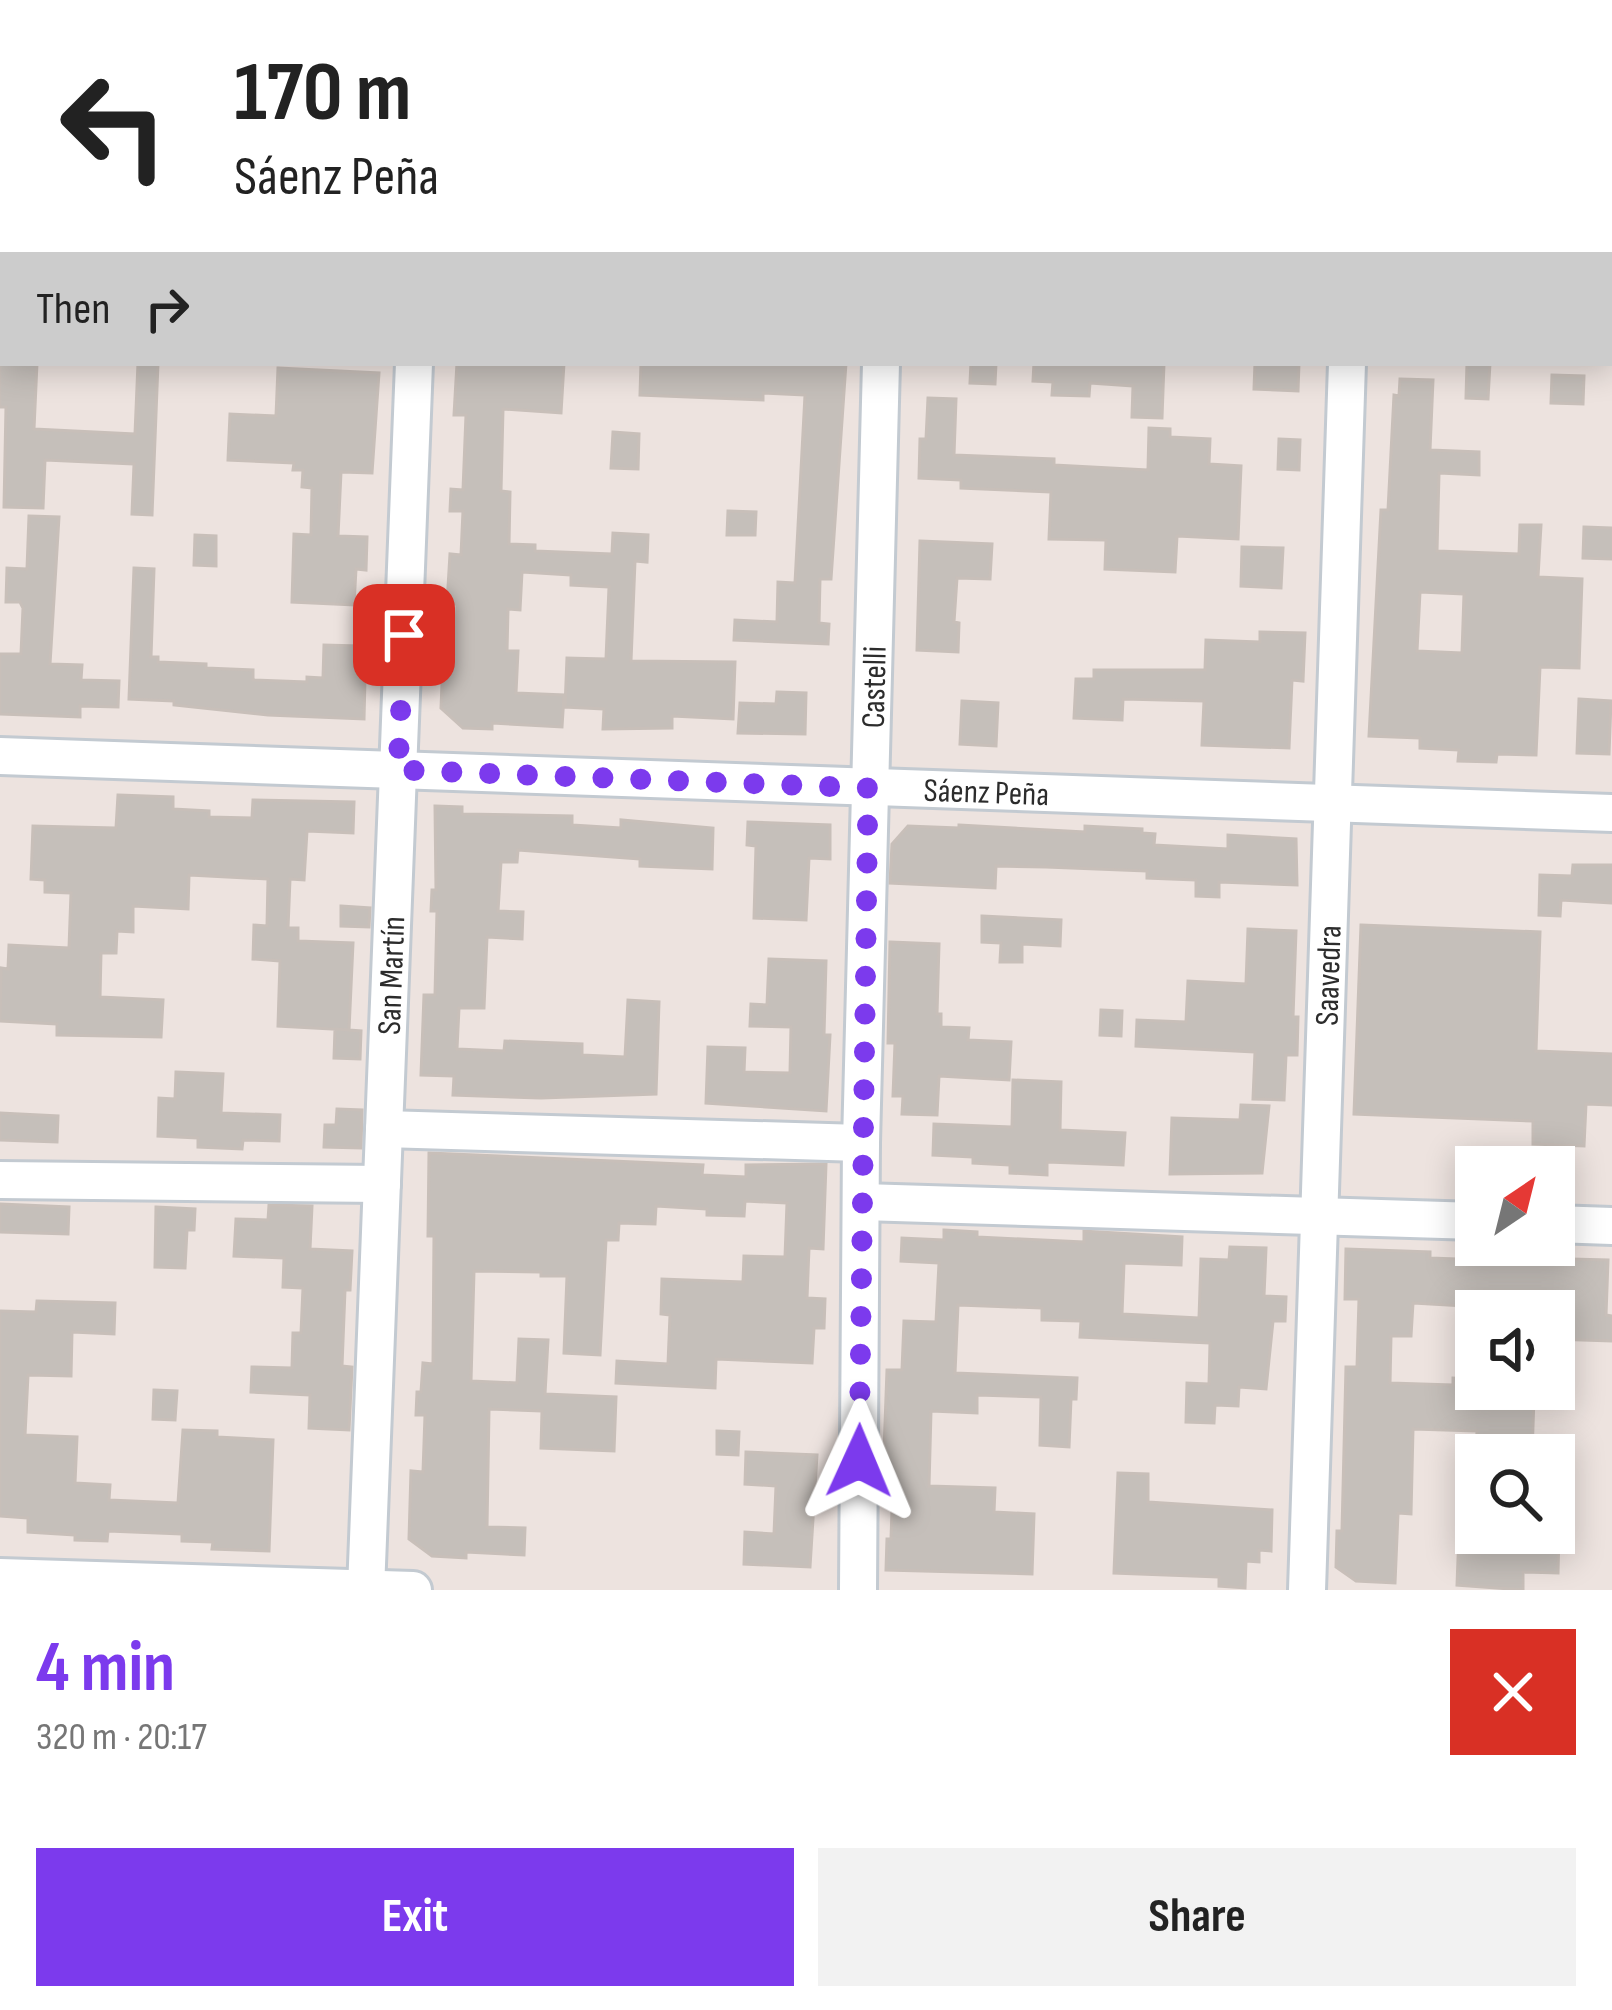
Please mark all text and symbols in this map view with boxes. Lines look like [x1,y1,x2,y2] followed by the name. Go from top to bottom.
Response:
[234,43,411,144] text: 170 m
[36,48,192,204] icon: left
[234,145,439,210] text: Sáenz Peña
[134,276,200,342] icon: right
[36,282,110,337] text: Then
[353,584,455,686] pin
[371,602,437,668] icon: arrive
[854,646,896,729] street label: Castelli
[923,771,1050,815] street label: Sáenz Peña
[370,915,414,1036] street label: San Martín
[1307,924,1351,1026] street label: Saavedra
[1455,1146,1575,1266] north arrow
[1455,1146,1575,1554] map controls
[1455,1290,1575,1410] button: sound
[796,1398,922,1524] position arrow
[1455,1434,1575,1554] button: search
[36,1625,175,1712] text: 4 min
[1450,1629,1576,1755] button: close
[36,1714,207,1761] text: 320 m · 20:17
[36,1848,794,1986] button: Exit
[818,1848,1576,1986] button: Share

